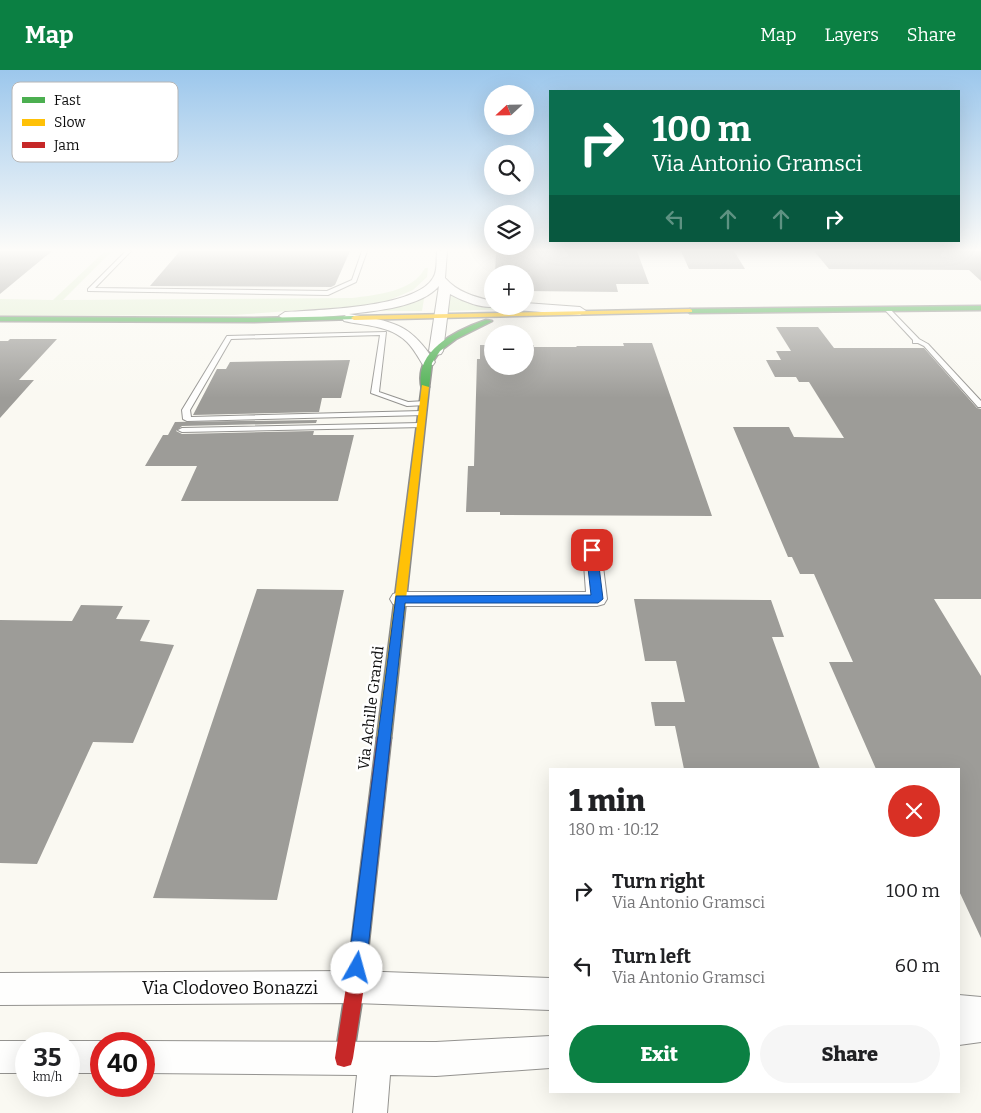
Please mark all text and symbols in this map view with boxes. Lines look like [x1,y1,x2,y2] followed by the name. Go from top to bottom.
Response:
[25,21,74,49] text: Map
[760,24,796,46] text: Map
[824,24,879,46] text: Layers
[907,24,956,46] text: Share
[12,82,178,162] legend
[484,85,534,135] north arrow
[484,85,534,375] map controls
[54,92,81,109] text: Fast
[652,108,751,150] text: 100 m
[569,110,634,175] icon: right
[54,114,86,131] text: Slow
[53,137,80,154] text: Jam
[484,145,534,195] button: search
[652,150,862,177] text: Via Antonio Gramsci
[484,205,534,255] button: layers
[661,205,689,233] icon: left
[714,205,742,233] icon: ahead
[767,205,795,233] icon: ahead
[820,205,848,233] icon: right
[484,265,534,315] button: +
[484,325,534,375] button: −
[571,529,613,571] pin
[578,536,606,564] icon: arrive
[354,644,388,771] street label: Via Achille Grandi
[569,783,645,819] text: 1 min
[888,785,940,837] button: close
[569,820,659,839] text: 180 m · 10:12
[612,870,705,893] text: Turn right
[569,877,597,905] icon: right
[886,879,940,902] text: 100 m
[612,893,765,912] text: Via Antonio Gramsci
[330,941,382,993] position arrow
[612,945,691,968] text: Turn left
[569,952,597,980] icon: left
[895,954,940,977] text: 60 m
[612,968,765,987] text: Via Antonio Gramsci
[142,977,318,999] street label: Via Clodoveo Bonazzi
[569,1025,750,1083] button: Exit
[760,1025,940,1083] button: Share
[90,1032,155,1097] speed limit sign: 40
[33,1043,62,1073] text: 35
[33,1070,62,1084] text: km/h

